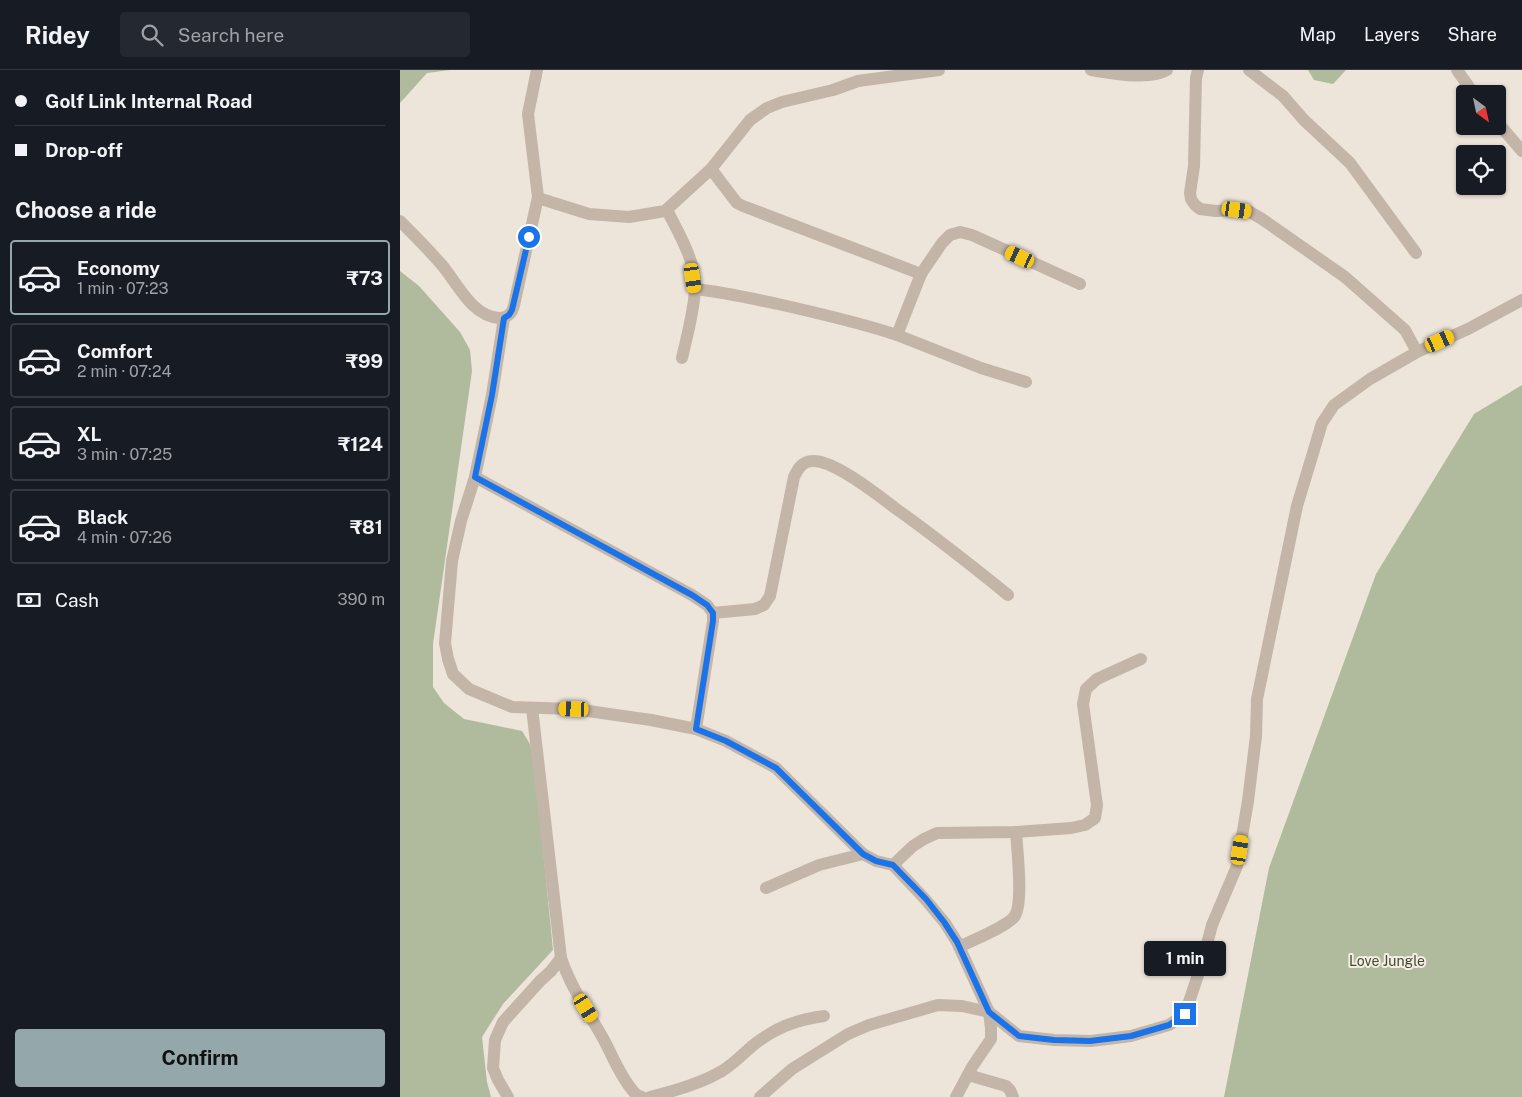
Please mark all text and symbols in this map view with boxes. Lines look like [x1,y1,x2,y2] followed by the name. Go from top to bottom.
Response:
[120,12,470,57] search box
[25,21,90,49] text: Ridey
[138,21,166,49] icon: search
[178,24,284,46] text: Search here
[1300,24,1336,45] text: Map
[1364,24,1420,45] text: Layers
[1448,24,1497,45] text: Share
[1456,85,1506,135] north arrow
[1456,85,1506,195] map controls
[45,90,252,112] text: Golf Link Internal Road
[45,139,122,161] text: Drop-off
[1456,145,1506,195] button: locate
[15,197,157,223] text: Choose a ride
[1221,200,1252,220] car
[518,226,540,248] route start
[1003,244,1036,270] car
[17,255,62,300] icon: car
[77,257,160,279] text: Economy
[683,262,702,294] car
[346,267,383,289] text: ₹73
[77,279,169,298] text: 1 min · 07:23
[1423,328,1456,354] car
[17,338,62,383] icon: car
[77,340,153,362] text: Comfort
[346,350,383,372] text: ₹99
[77,362,172,381] text: 2 min · 07:24
[17,421,62,466] icon: car
[77,423,102,445] text: XL
[338,433,383,455] text: ₹124
[77,445,172,464] text: 3 min · 07:25
[17,504,62,549] icon: car
[77,506,128,528] text: Black
[350,516,383,538] text: ₹81
[77,528,172,547] text: 4 min · 07:26
[15,586,43,614] icon: cash
[55,589,99,611] text: Cash
[338,590,385,609] text: 390 m
[558,701,589,717] car
[1230,834,1249,866] car
[1144,942,1226,976] callout: 1 min
[1166,949,1204,968] text: 1 min
[1349,953,1425,969] park label: Love Jungle
[571,991,600,1025] car
[1174,1003,1196,1025] route end
[15,1029,385,1087] button: Confirm

